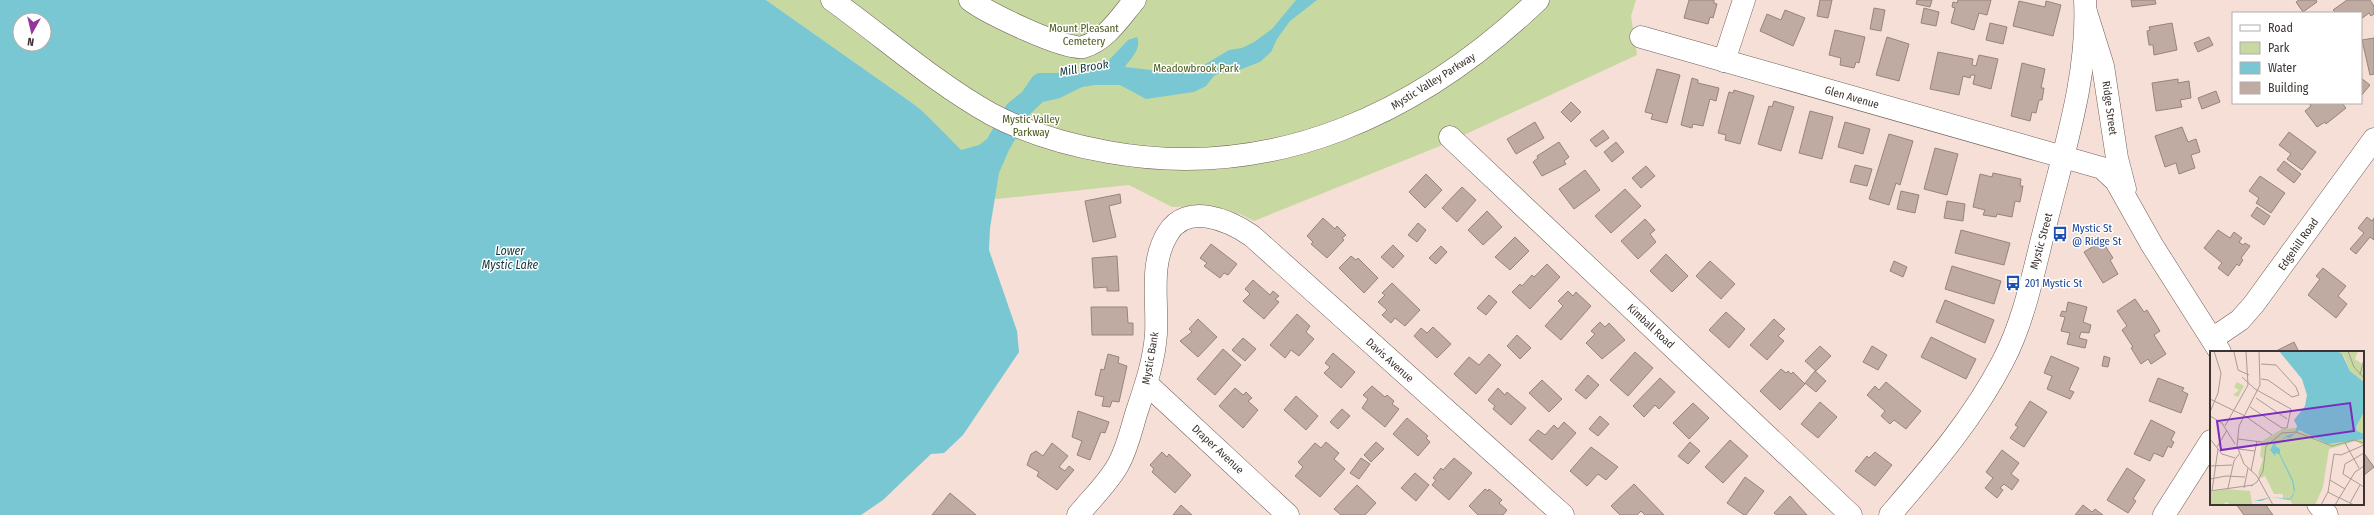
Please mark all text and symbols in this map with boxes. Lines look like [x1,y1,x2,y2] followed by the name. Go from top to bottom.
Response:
[12,12,52,52] north arrow
[2232,12,2362,104] legend
[2268,21,2293,35] text: Road
[1049,22,1119,48] park label: Mount Pleasant Cemetery
[27,35,35,48] text: N
[2268,41,2290,55] text: Park
[1389,50,1478,113] street label: Mystic Valley Parkway
[1058,57,1110,79] water label: Mill Brook
[2268,61,2297,75] text: Water
[1153,62,1240,75] park label: Meadowbrook Park
[2099,80,2120,136] street label: Ridge Street
[2268,81,2309,95] text: Building
[1823,84,1881,111] street label: Glen Avenue
[1002,113,1060,139] park label: Mystic Valley Parkway
[2028,211,2055,271] street label: Mystic Street
[2276,216,2321,273] street label: Edgehill Road
[2072,222,2122,248] place label: Mystic St @ Ridge St
[2051,225,2069,243] bus stop icon: Mystic St @ Ridge St
[482,244,539,272] water label: Lower Mystic Lake
[2004,274,2022,292] bus stop icon: 201 Mystic St
[2025,277,2083,290] place label: 201 Mystic St
[1625,301,1677,351] street label: Kimball Road
[1139,330,1162,385] street label: Mystic Bank
[1363,336,1416,385] street label: Davis Avenue
[2210,351,2364,505] inset map
[1189,422,1246,477] street label: Draper Avenue

